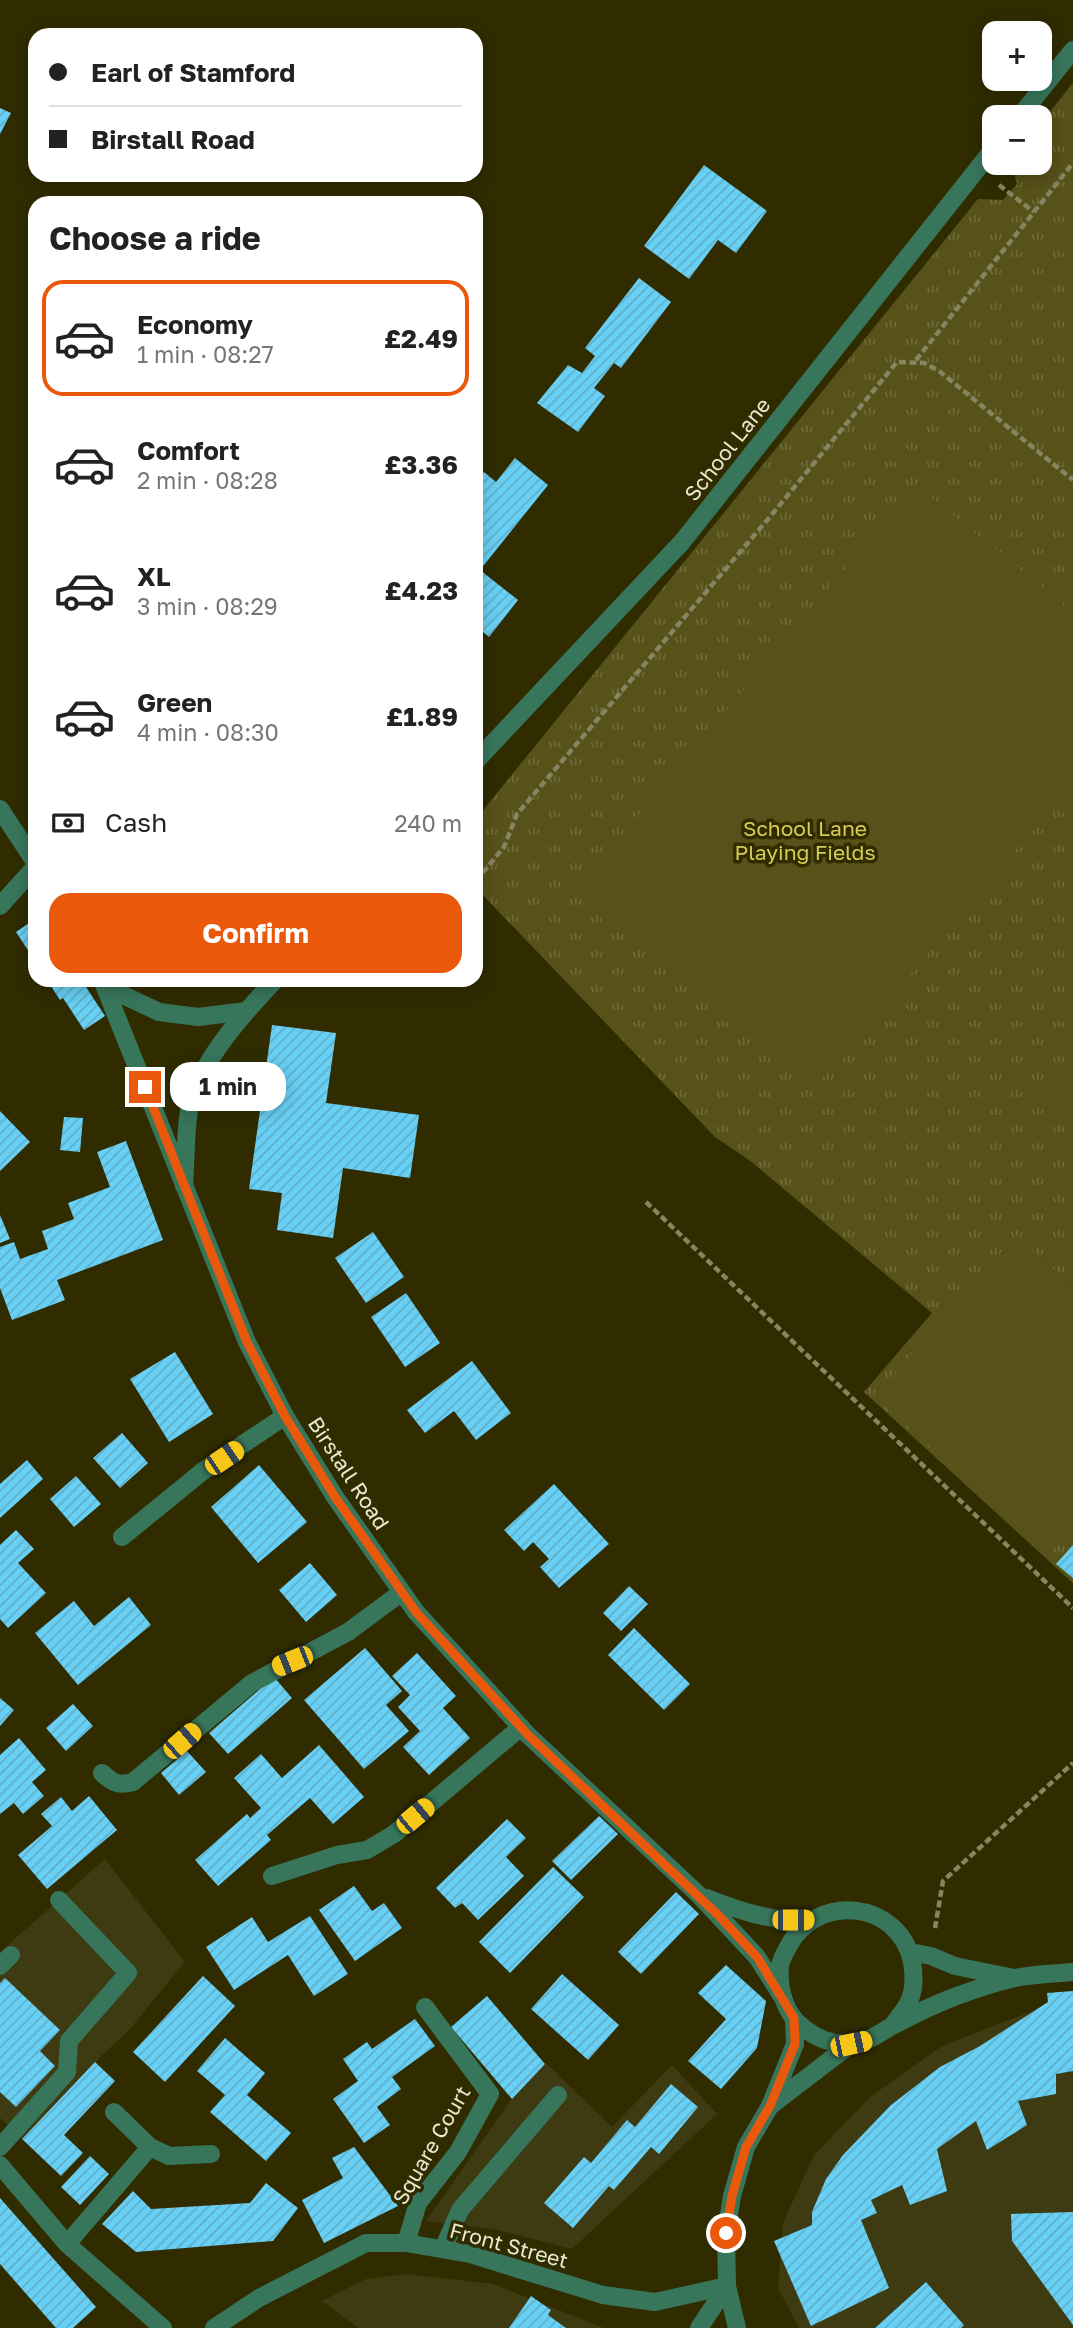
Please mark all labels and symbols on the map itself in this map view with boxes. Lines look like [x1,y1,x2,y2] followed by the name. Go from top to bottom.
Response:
[679,392,775,506] street label: School Lane
[734,815,876,865] park label: School Lane Playing Fields
[170,1062,285,1112] callout: 1 min
[129,1071,161,1103] route end
[303,1412,395,1534] street label: Birstall Road
[201,1438,248,1478] car
[269,1643,316,1679] car
[160,1719,205,1763] car
[393,1794,438,1838] car
[773,1910,815,1931] car
[829,2029,874,2059] car
[387,2081,475,2209] street label: Square Court
[447,2217,571,2273] street label: Front Street
[710,2217,742,2249] route start

